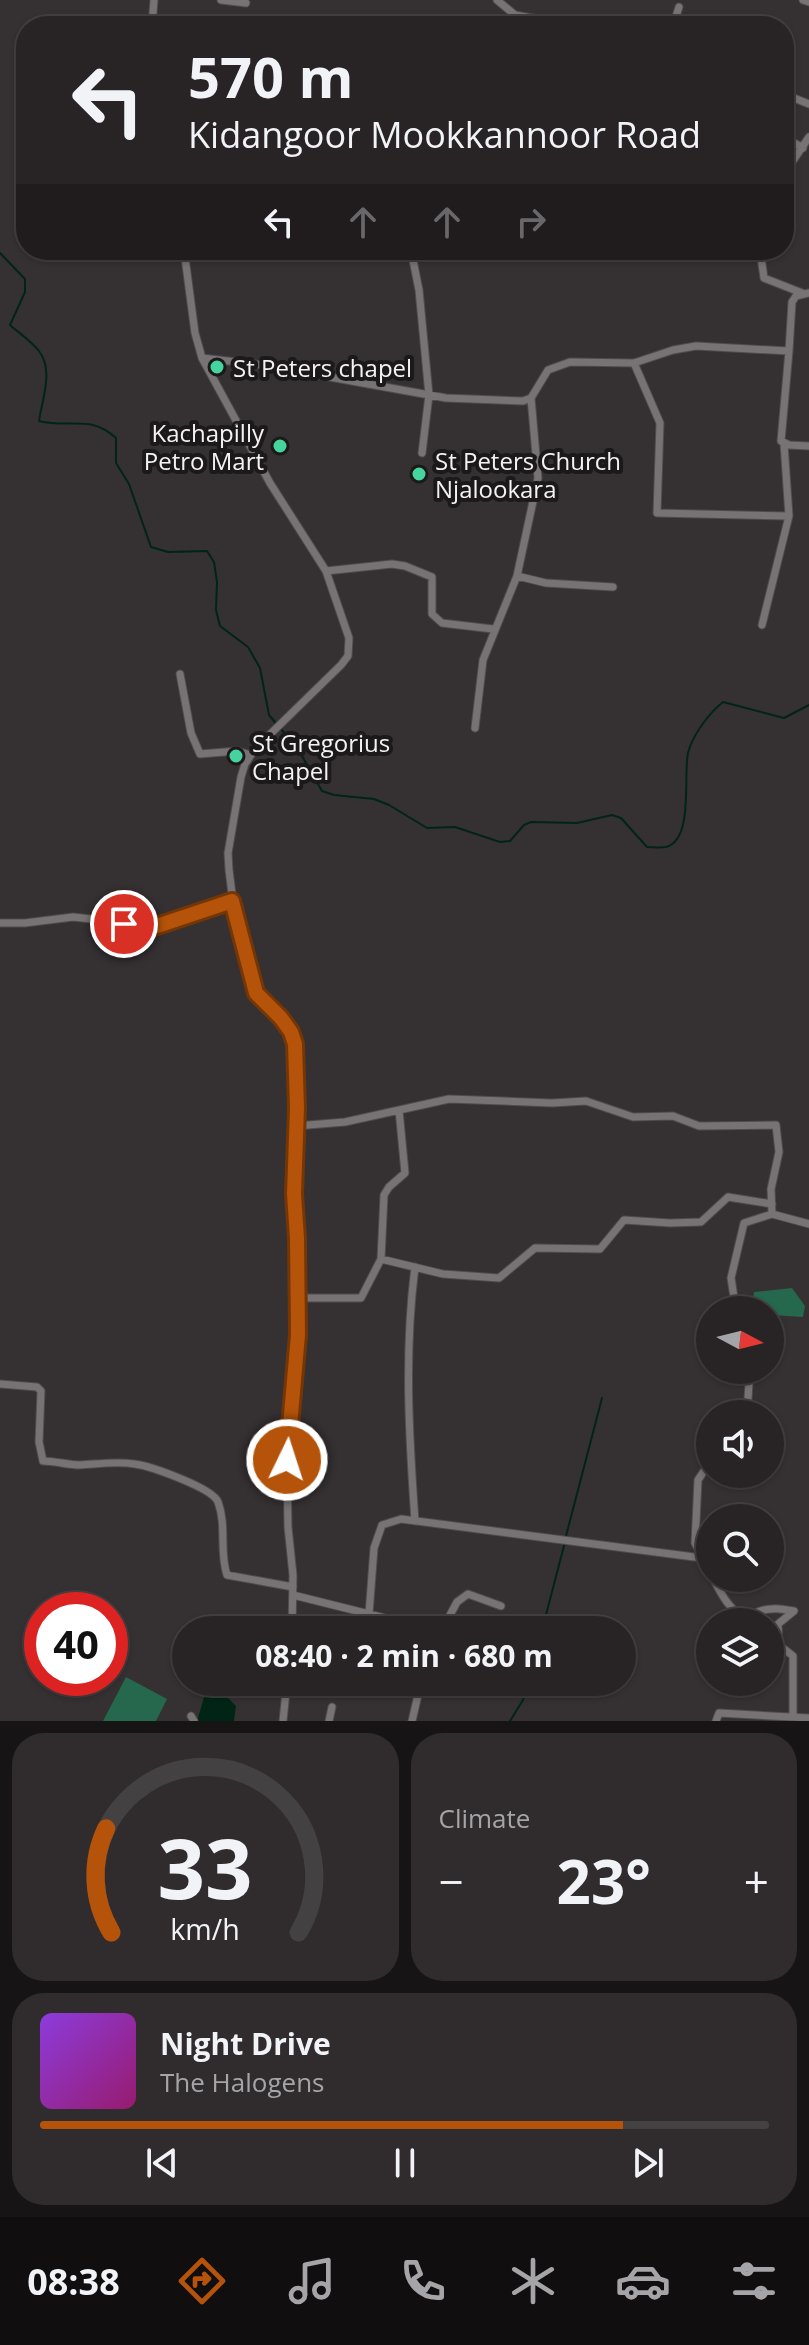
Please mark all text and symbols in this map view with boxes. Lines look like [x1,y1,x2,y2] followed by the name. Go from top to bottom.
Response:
[188,38,354,114] text: 570 m
[56,48,160,152] icon: left
[188,110,701,159] text: Kidangoor Mookkannoor Road
[257,200,301,244] icon: left
[341,200,385,244] icon: ahead
[425,200,469,244] icon: ahead
[509,200,553,244] icon: right
[233,351,412,384] place label: St Peters chapel
[208,358,226,376] marker: St Peters chapel
[144,416,265,477] place label: Kachapilly Petro Mart
[271,437,289,455] marker: Kachapilly Petro Mart
[435,444,621,505] place label: St Peters Church Njalookara
[410,465,428,483] marker: St Peters Church Njalookara
[252,726,390,787] place label: St Gregorius Chapel
[227,747,245,765] marker: St Gregorius Chapel
[90,890,158,958] pin
[102,902,146,946] icon: arrive
[696,1296,784,1384] north arrow
[696,1296,784,1696] map controls
[696,1400,784,1488] button: sound
[245,1418,329,1502] position arrow
[696,1504,784,1592] button: search
[24,1592,128,1696] speed limit sign: 40
[696,1608,784,1696] button: layers
[255,1635,553,1676] text: 08:40 · 2 min · 680 m
[439,1800,530,1836] text: Climate
[158,1810,253,1923] text: 33
[557,1840,651,1922] text: 23°
[439,1851,464,1911] text: −
[744,1851,769,1911] text: +
[171,1909,240,1948] text: km/h
[160,2023,331,2064] text: Night Drive
[160,2064,325,2100] text: The Halogens
[140,2141,184,2185] icon: previous
[383,2141,427,2185] icon: pause
[626,2141,670,2185] icon: next
[174,2253,230,2309] icon: directions
[284,2253,340,2309] icon: music
[395,2253,451,2309] icon: phone
[505,2253,561,2309] icon: climate
[615,2253,671,2309] icon: car
[726,2253,782,2309] icon: filters
[27,2257,120,2306] text: 08:38

